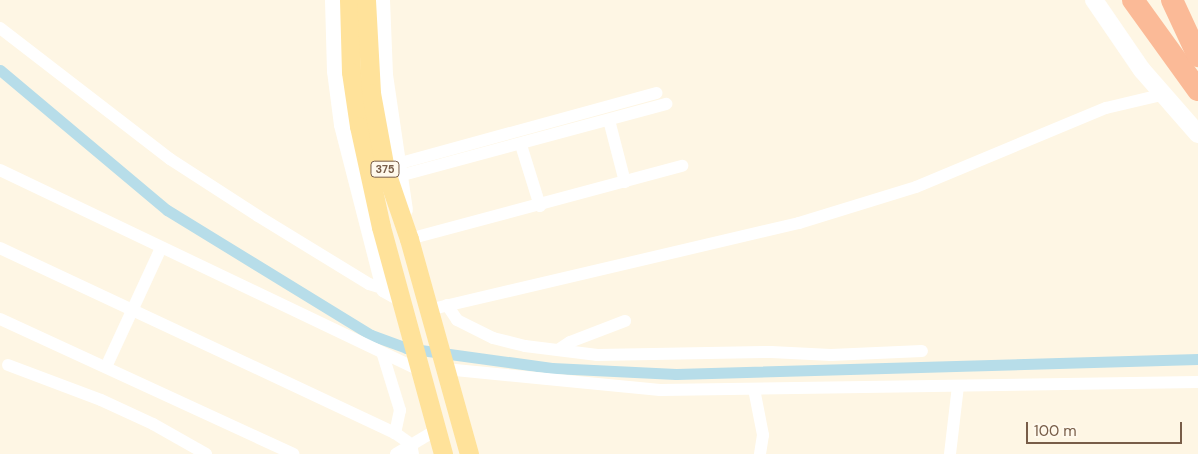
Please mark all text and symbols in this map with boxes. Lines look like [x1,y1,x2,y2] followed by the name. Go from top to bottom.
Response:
[370,160,400,178] road number: 375
[1028,412,1184,444] scale bar
[1034,421,1077,441] text: 100 m

